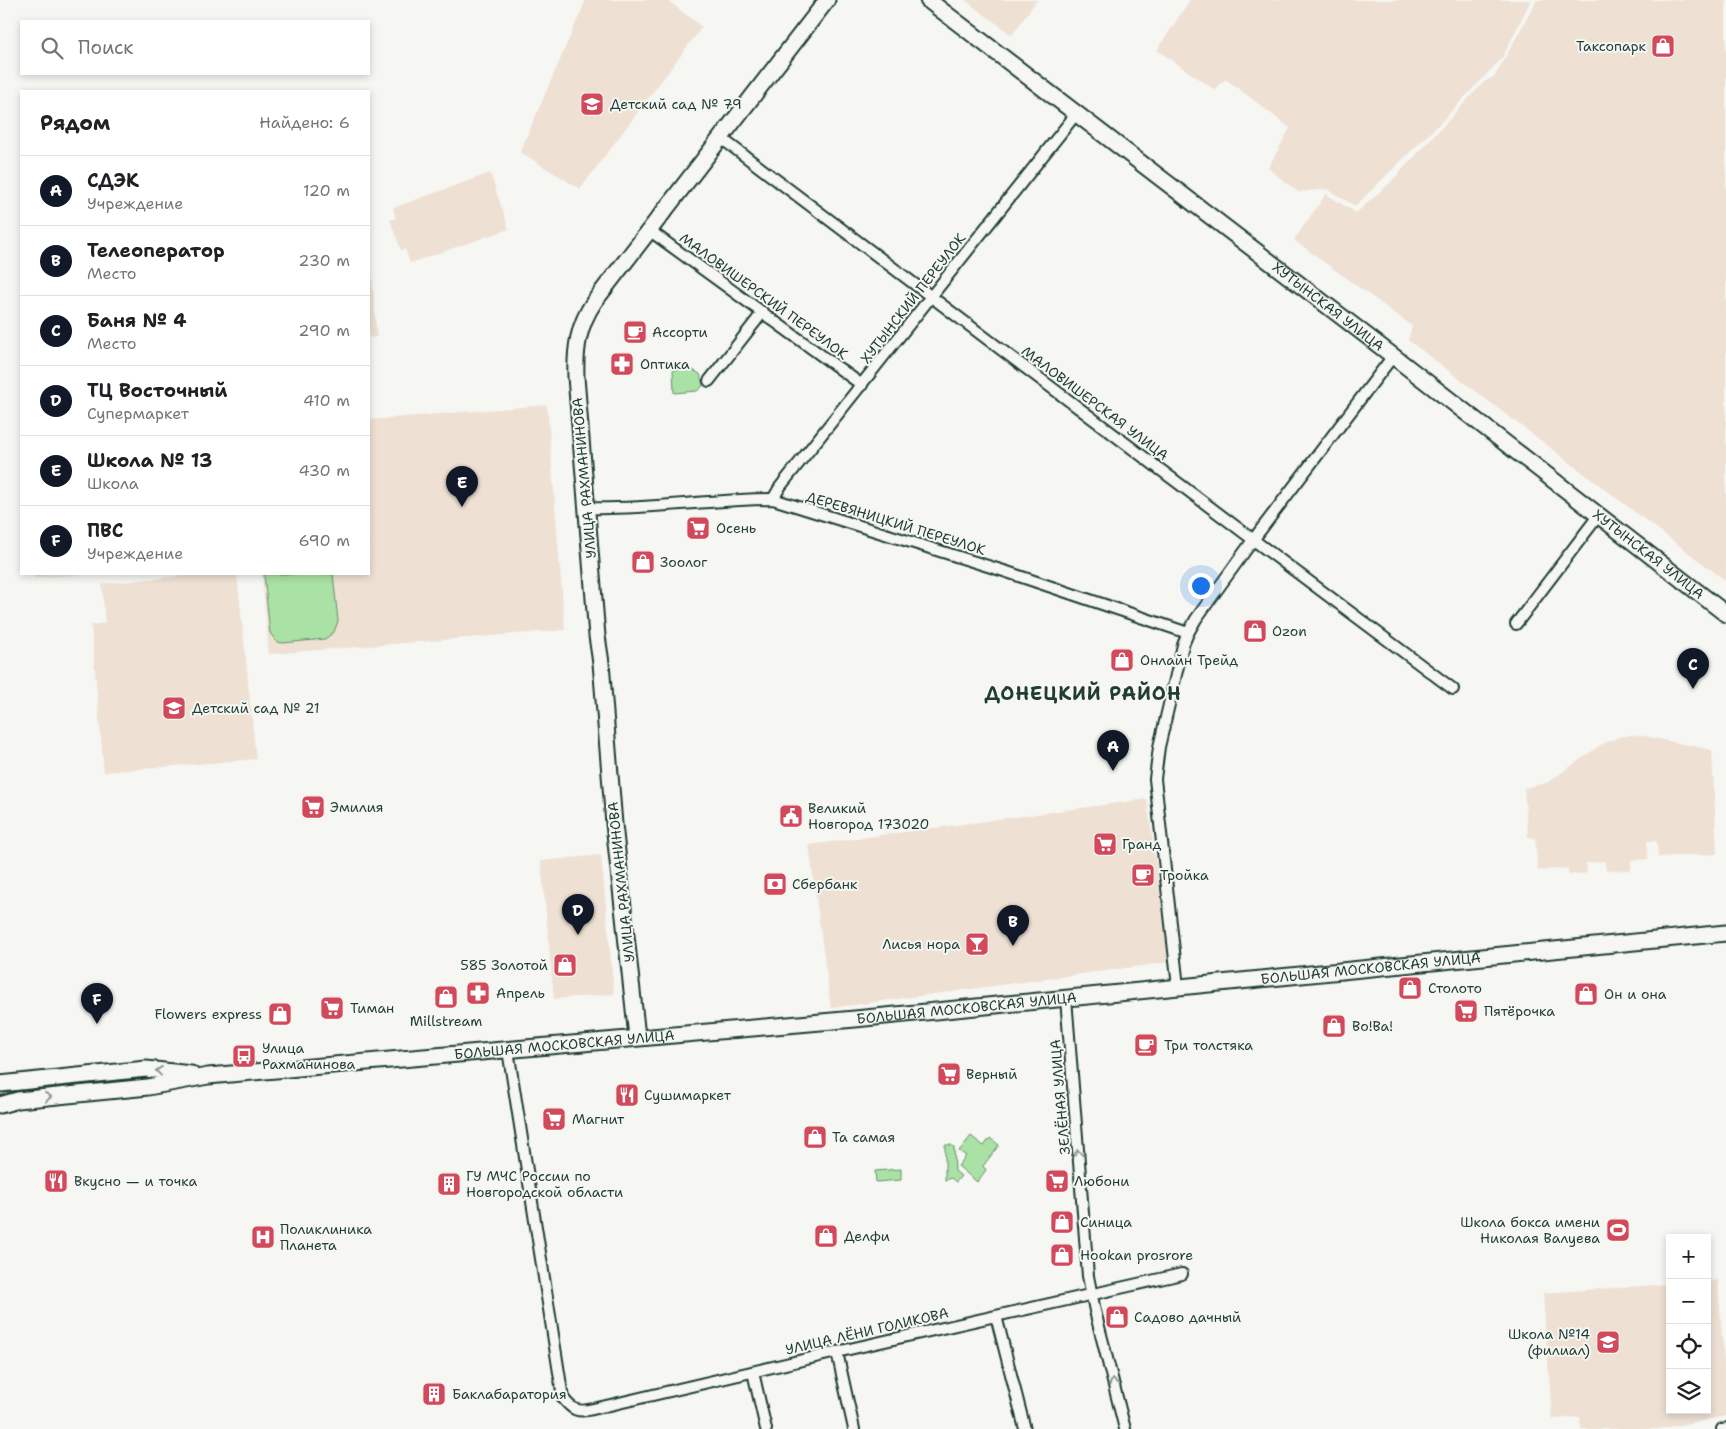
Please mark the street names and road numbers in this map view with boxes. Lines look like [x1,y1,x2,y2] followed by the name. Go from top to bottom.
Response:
[676,229,852,363] street label: МАЛОВИШЕРСКИЙ ПЕРЕУЛОК
[856,229,970,367] street label: ХУТЫНСКИЙ ПЕРЕУЛОК
[1269,258,1388,355] street label: ХУТЫНСКАЯ УЛИЦА
[1018,342,1172,464] street label: МАЛОВИШЕРСКАЯ УЛИЦА
[568,397,600,559] street label: УЛИЦА РАХМАНИНОВА
[804,487,988,559] street label: ДЕРЕВЯНИЦКИЙ ПЕРЕУЛОК
[1589,505,1708,603] street label: ХУТЫНСКАЯ УЛИЦА
[604,801,638,963] street label: УЛИЦА РАХМАНИНОВА
[1260,948,1482,988] street label: БОЛЬШАЯ МОСКОВСКАЯ УЛИЦА
[856,988,1078,1028] street label: БОЛЬШАЯ МОСКОВСКАЯ УЛИЦА
[453,1026,675,1063] street label: БОЛЬШАЯ МОСКОВСКАЯ УЛИЦА
[1046,1039,1074,1155] street label: ЗЕЛЁНАЯ УЛИЦА
[784,1303,950,1359] street label: УЛИЦА ЛЁНИ ГОЛИКОВА

